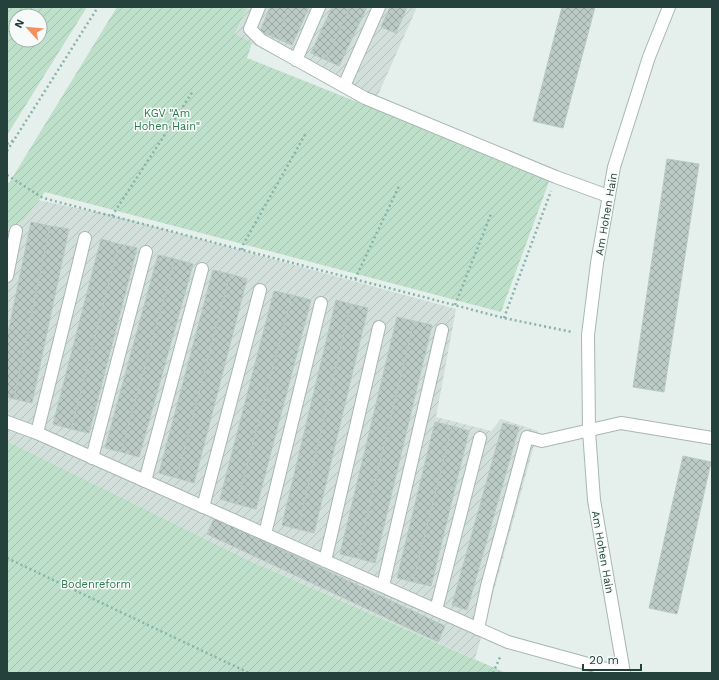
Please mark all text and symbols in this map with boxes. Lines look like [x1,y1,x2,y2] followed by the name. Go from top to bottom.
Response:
[8,8,48,48] north arrow
[12,17,27,30] text: N
[134,107,200,133] park label: KGV "Am Hohen Hain"
[593,172,620,256] street label: Am Hohen Hain
[589,510,616,594] street label: Am Hohen Hain
[61,578,131,591] park label: Bodenreform
[583,646,641,672] scale bar
[589,653,619,667] text: 20 m

